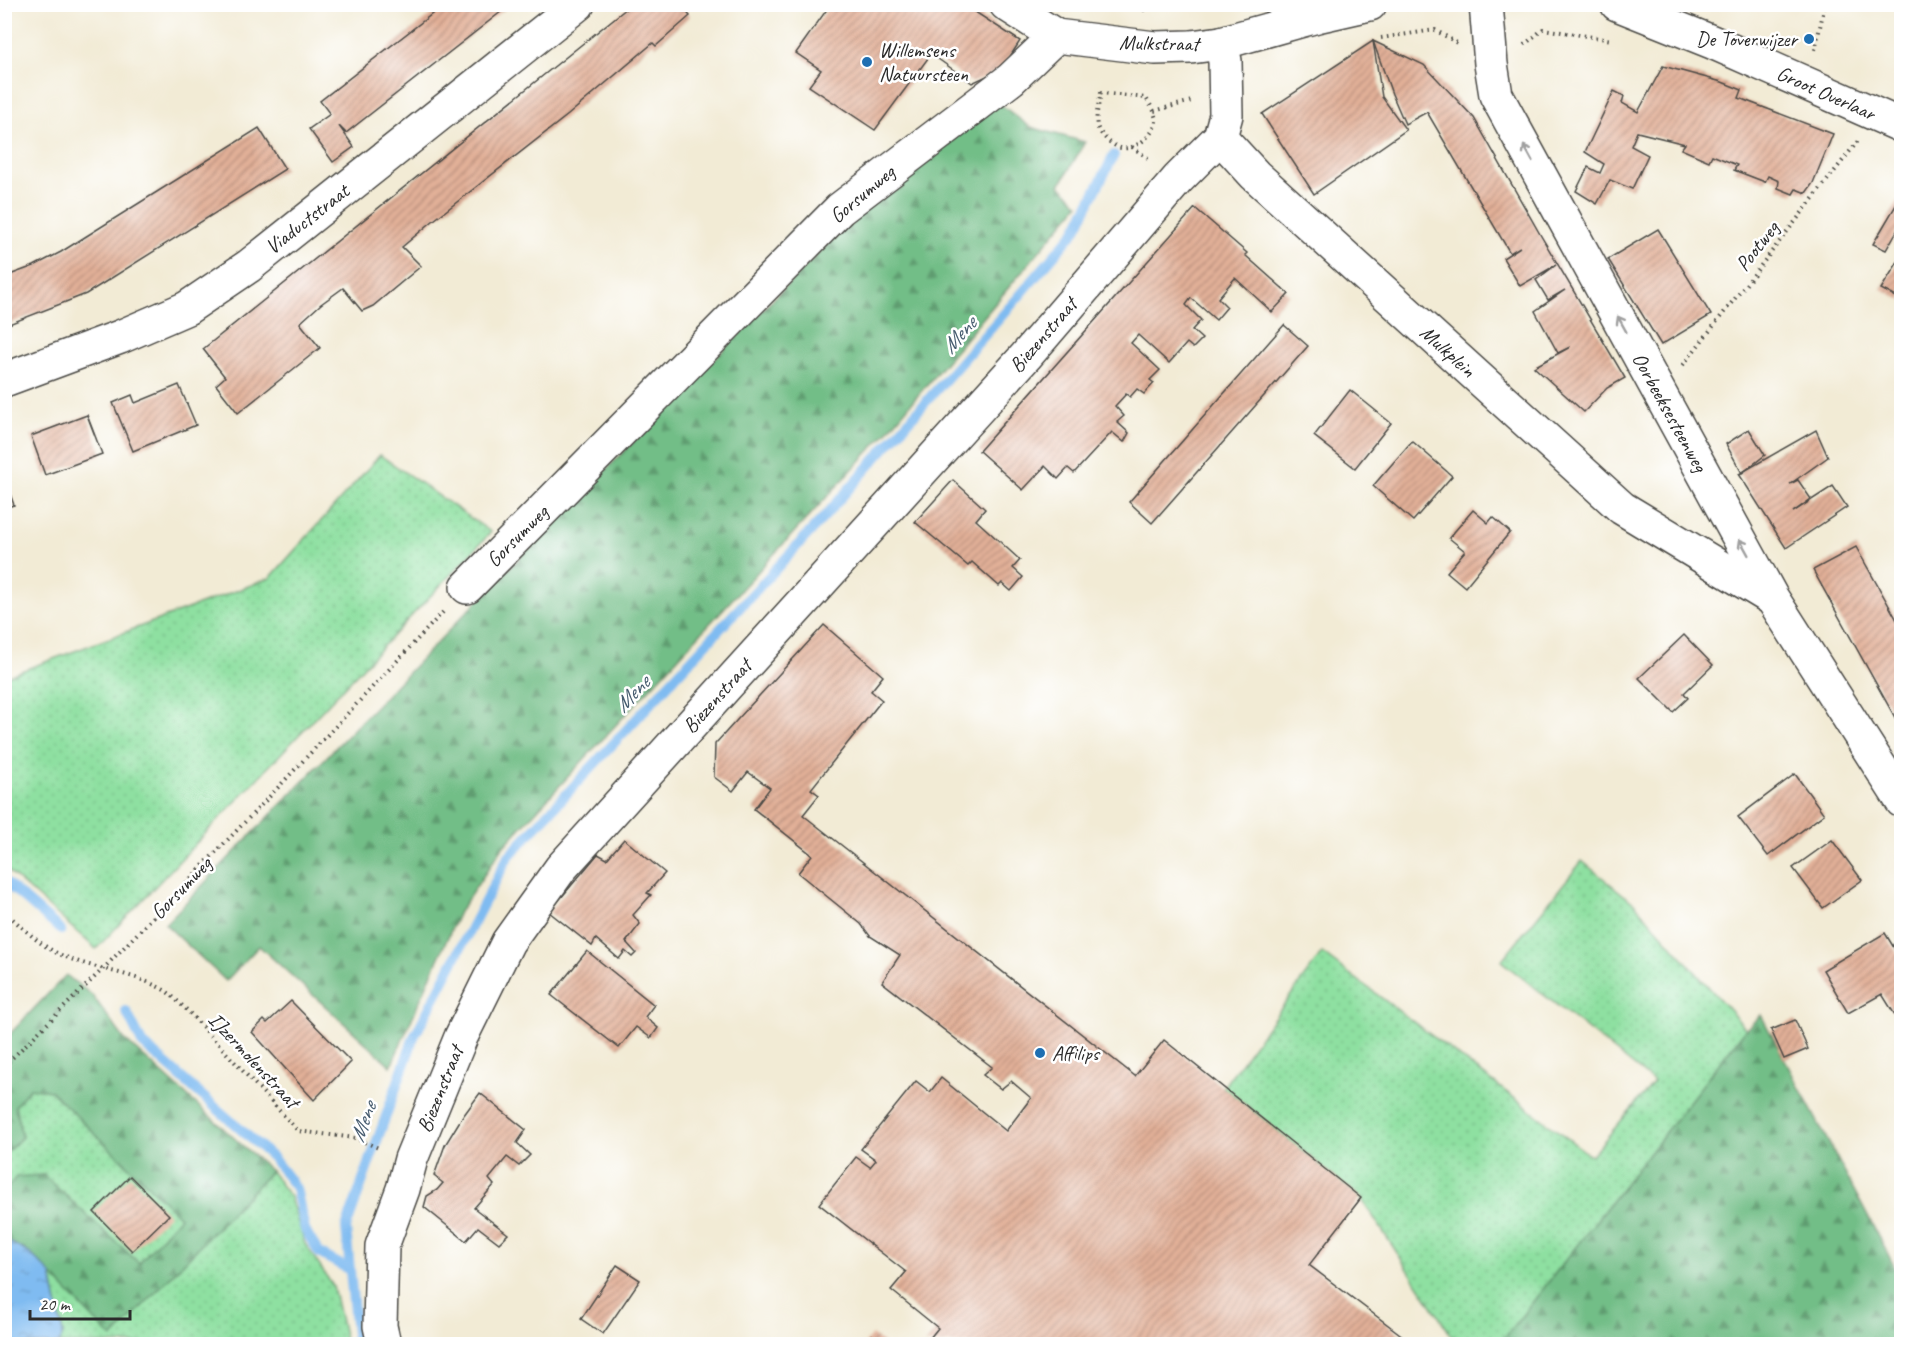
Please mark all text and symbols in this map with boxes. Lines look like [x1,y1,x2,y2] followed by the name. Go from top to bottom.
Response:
[1696,26,1798,52] place label: De Toverwijzer
[1119,29,1202,57] street label: Mulkstraat
[1802,32,1816,46] marker: De Toverwijzer
[879,37,969,87] place label: Willemsens Natuursteen
[860,55,874,69] marker: Willemsens Natuursteen
[1773,60,1881,127] street label: Groot Overlaar
[1522,145,1534,162] one-way arrow
[824,158,901,229] street label: Gorsumweg
[260,177,356,260] street label: Viaductstraat
[1730,215,1785,276] street label: Pootweg
[1003,290,1085,378] street label: Biezenstraat
[935,308,985,359] water label: Mene
[1616,316,1628,333] one-way arrow
[1415,319,1482,383] street label: Mulkplein
[1627,348,1714,478] street label: Oorbeeksesteenweg
[481,498,555,572] street label: Gorsumweg
[1738,538,1749,556] one-way arrow
[677,651,759,739] street label: Biezenstraat
[608,667,659,718] water label: Mene
[145,850,218,925] street label: Gorsumweg
[203,1006,307,1116] street label: IJzermolenstraat
[411,1039,470,1136] street label: Biezenstraat
[1052,1040,1101,1066] place label: Affilips
[1033,1046,1047,1060] marker: Affilips
[343,1095,384,1146] water label: Mene
[30,1283,130,1321] scale bar
[39,1293,72,1315] text: 20 m

